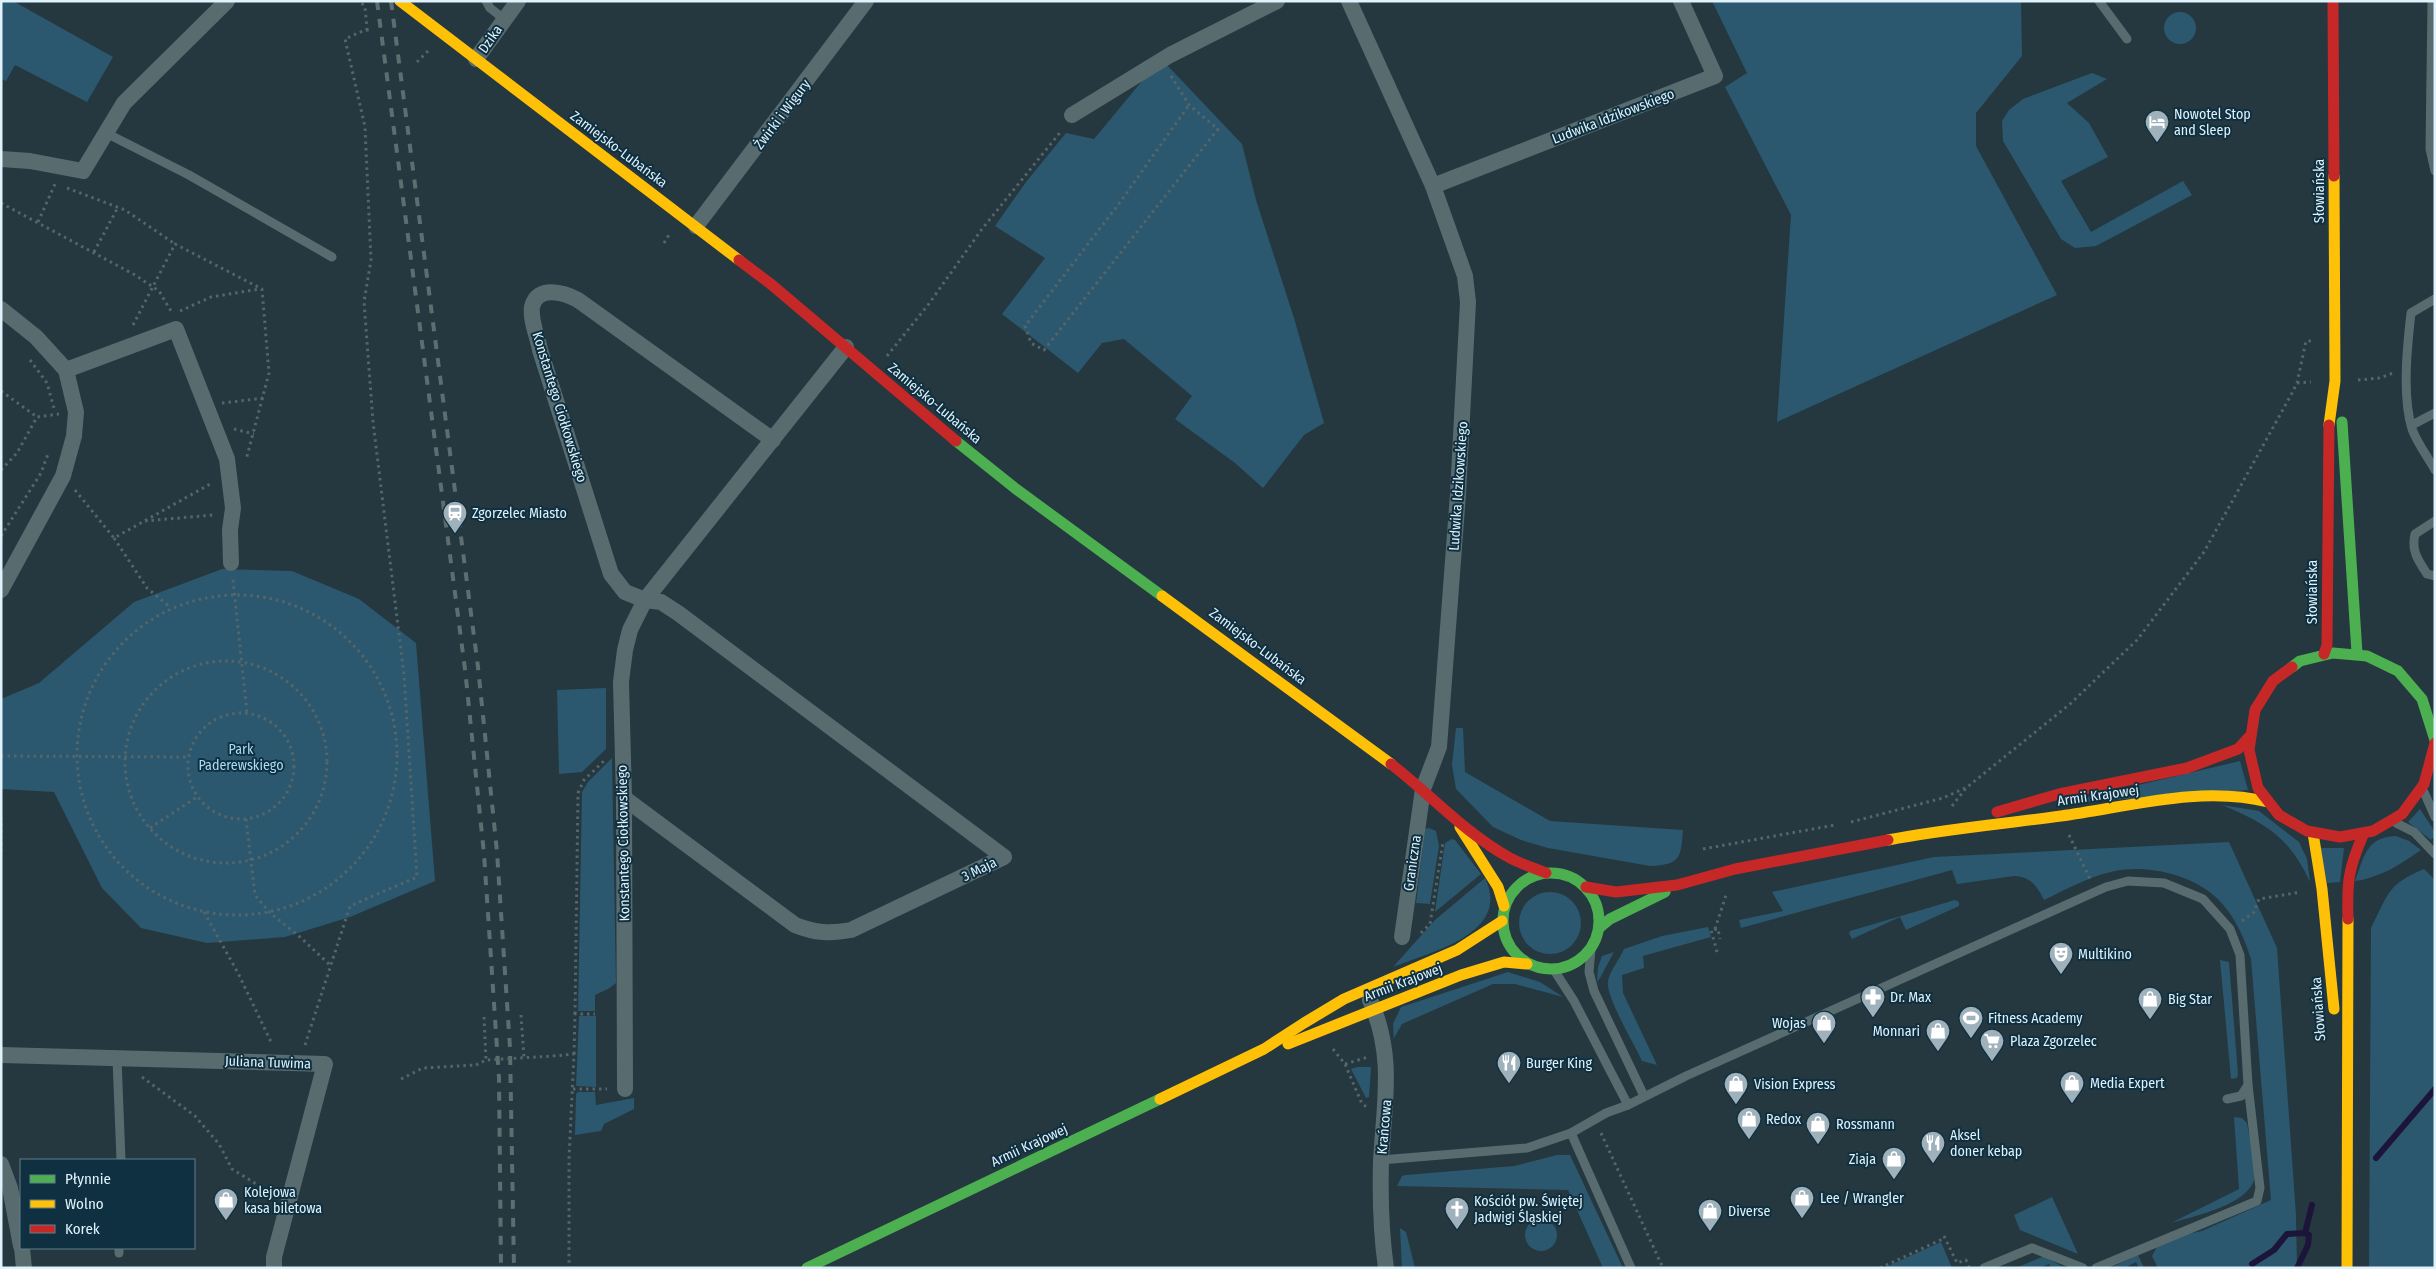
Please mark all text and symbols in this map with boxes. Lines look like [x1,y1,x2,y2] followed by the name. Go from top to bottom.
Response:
[475,22,506,57] street label: Dzika
[751,75,815,153] street label: Żwirki i Wigury
[1550,85,1677,148] street label: Ludwika Idzikowskiego
[2174,106,2251,139] place label: Nowotel Stop and Sleep
[567,107,671,191] street label: Zamiejsko-Lubańska
[2144,109,2170,143] hotel icon: Nowotel Stop and Sleep
[2311,159,2328,223] street label: Słowiańska
[528,330,591,485] street label: Konstantego Ciołkowskiego
[884,359,985,448] street label: Zamiejsko-Lubańska
[1445,421,1472,551] street label: Ludwika Idzikowskiego
[442,500,468,534] station icon: Zgorzelec Miasto
[472,505,567,522] place label: Zgorzelec Miasto
[2304,560,2321,624] street label: Słowiańska
[1206,604,1310,688] street label: Zamiejsko-Lubańska
[198,741,284,774] park label: Park Paderewskiego
[614,765,633,921] street label: Konstantego Ciołkowskiego
[2056,781,2140,810] street label: Armii Krajowej
[1400,834,1425,892] street label: Graniczna
[959,854,1000,885] street label: 3 Maja
[2048,941,2074,975] theatre icon: Multikino
[2078,946,2132,963] place label: Multikino
[1362,960,1445,1005] street label: Armii Krajowej
[2308,976,2329,1042] street label: Słowiańska
[1860,984,1886,1018] pharmacy icon: Dr. Max
[2137,986,2163,1020] shop icon: Big Star
[1890,989,1932,1006] place label: Dr. Max
[2168,991,2212,1008] place label: Big Star
[1958,1005,1984,1039] sports icon: Fitness Academy
[1811,1010,1837,1044] shop icon: Wojas
[1988,1010,2083,1027] place label: Fitness Academy
[1772,1015,1806,1032] place label: Wojas
[1925,1018,1951,1052] shop icon: Monnari
[1873,1023,1920,1040] place label: Monnari
[1979,1028,2005,1062] supermarket icon: Plaza Zgorzelec
[2010,1033,2097,1050] place label: Plaza Zgorzelec
[1496,1050,1522,1084] restaurant icon: Burger King
[225,1052,312,1073] street label: Juliana Tuwima
[1526,1055,1592,1072] place label: Burger King
[2059,1070,2085,1104] shop icon: Media Expert
[1723,1071,1749,1105] shop icon: Vision Express
[2090,1075,2165,1092] place label: Media Expert
[1754,1076,1836,1093] place label: Vision Express
[1374,1099,1395,1155] street label: Krańcowa
[1736,1106,1762,1140] shop icon: Redox
[1766,1111,1802,1128] place label: Redox
[1805,1111,1831,1145] shop icon: Rossmann
[1836,1116,1895,1133] place label: Rossmann
[988,1120,1070,1171] street label: Armii Krajowej
[1950,1127,2022,1160] place label: Aksel doner kebap
[1920,1130,1946,1164] restaurant icon: Aksel doner kebap
[1881,1146,1907,1180] shop icon: Ziaja
[1849,1151,1876,1168] place label: Ziaja
[20,1159,195,1249] legend
[65,1170,111,1188] text: Płynnie
[244,1184,322,1217] place label: Kolejowa kasa biletowa
[1789,1185,1815,1219] shop icon: Lee / Wrangler
[213,1187,239,1221] shop icon: Kolejowa kasa biletowa
[1820,1190,1904,1207] place label: Lee / Wrangler
[1474,1192,1583,1226] place label: Kościół pw. Świętej Jadwigi Śląskiej
[65,1195,104,1213] text: Wolno
[1444,1196,1470,1230] church icon: Kościół pw. Świętej Jadwigi Śląskiej
[1697,1198,1723,1232] shop icon: Diverse
[1728,1203,1770,1220] place label: Diverse
[65,1220,100,1238] text: Korek

